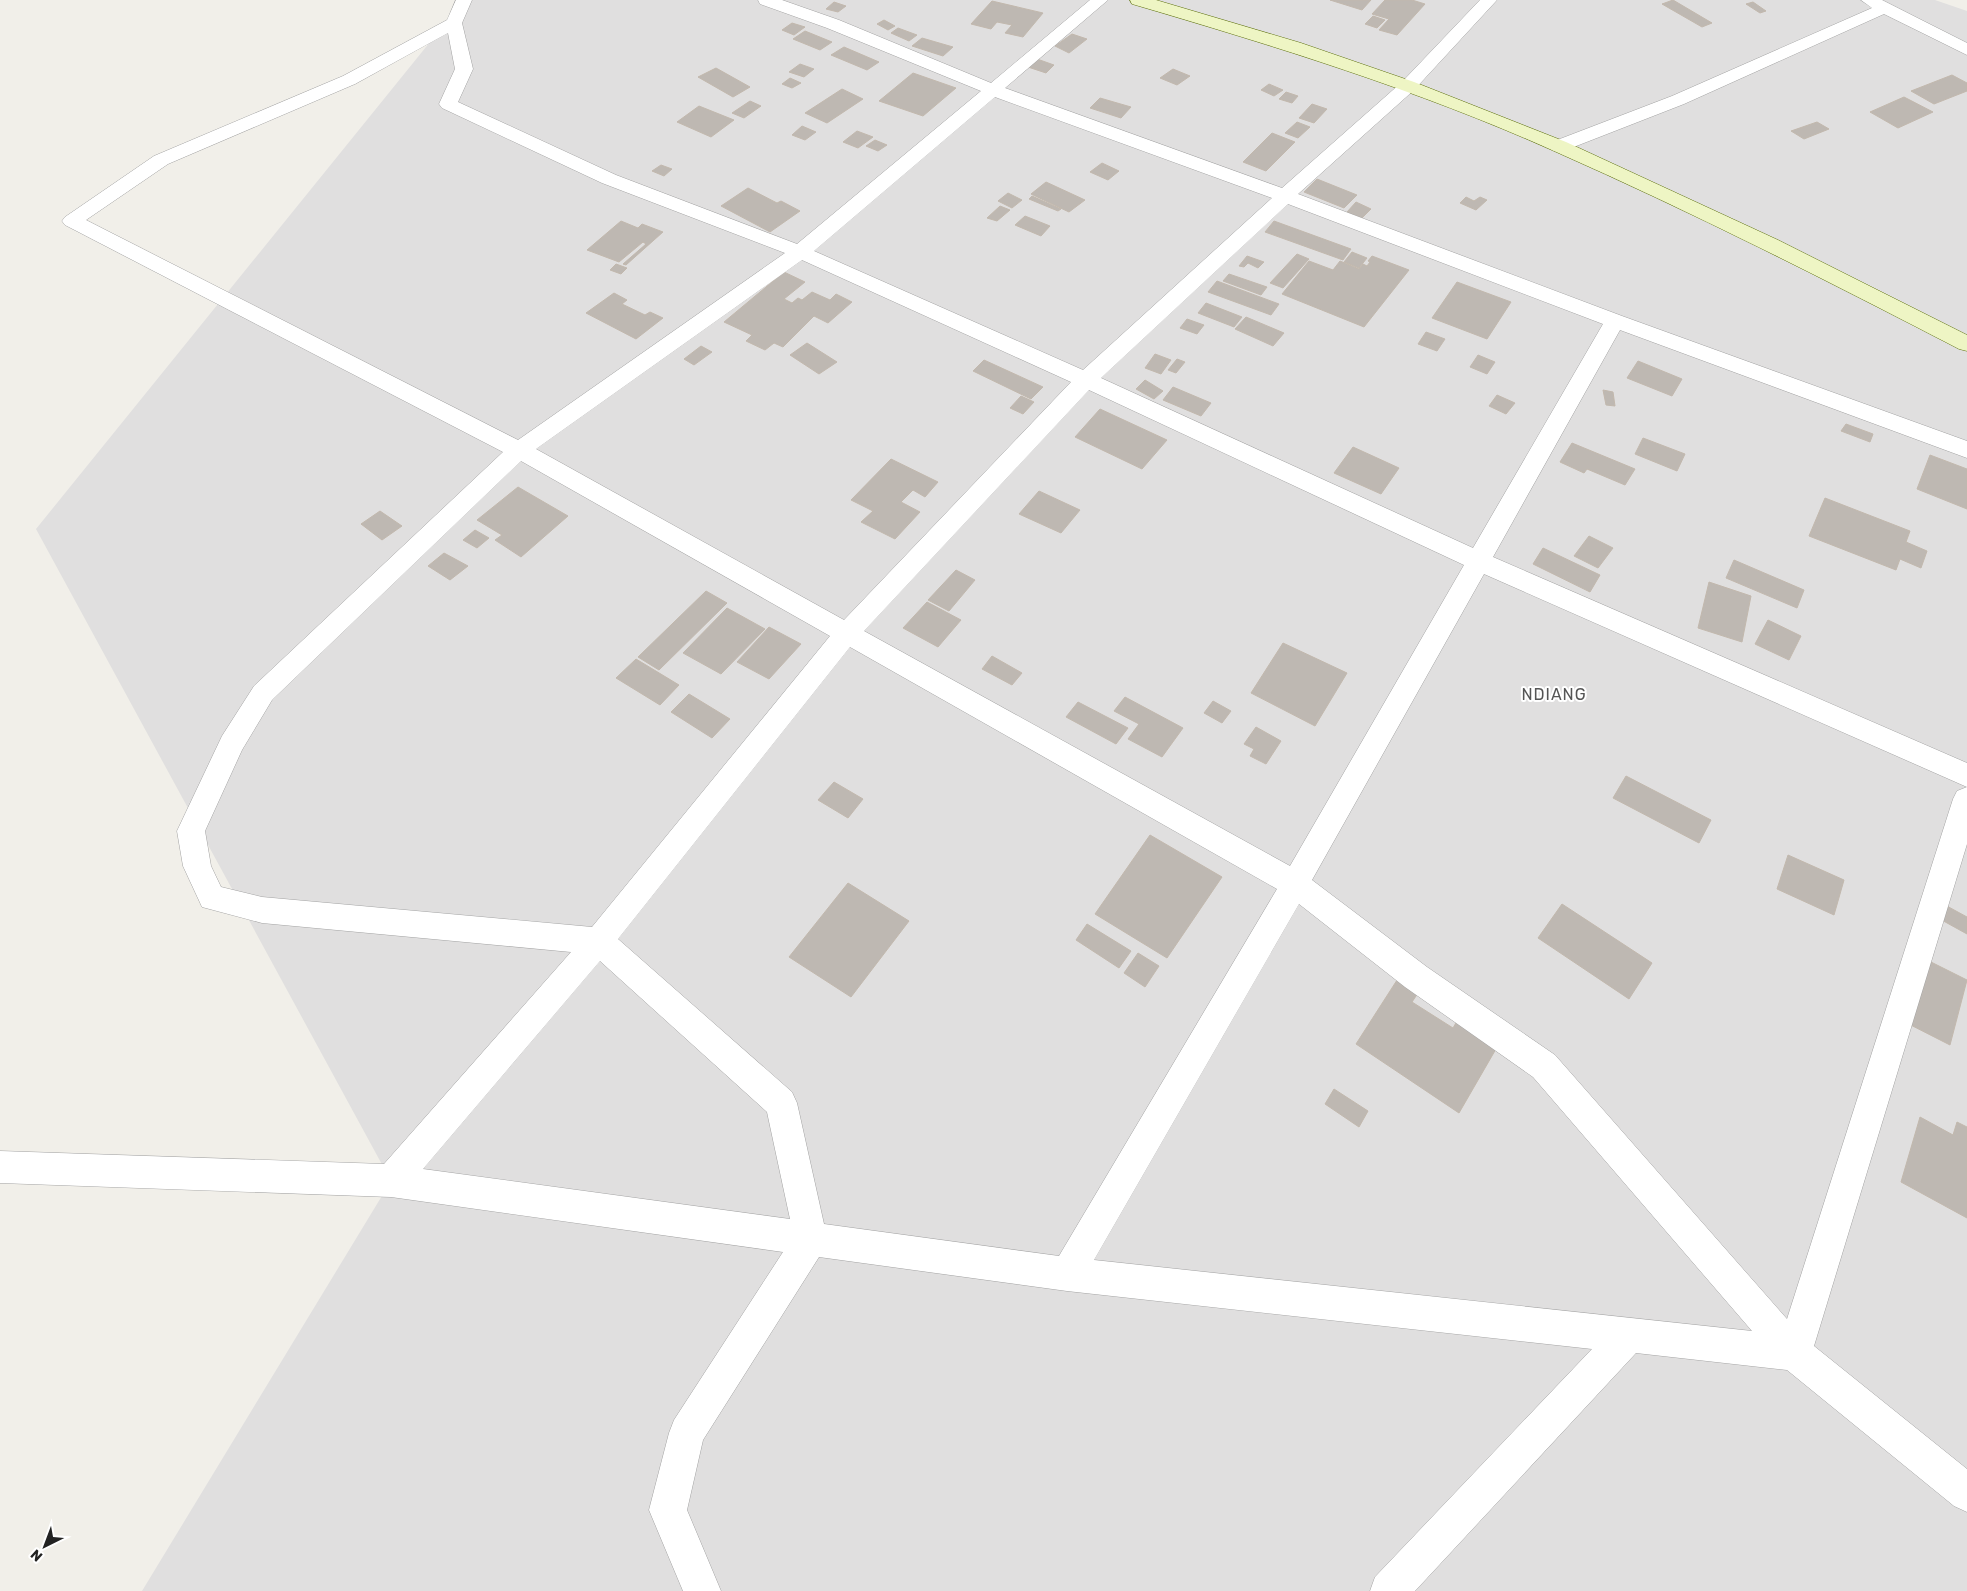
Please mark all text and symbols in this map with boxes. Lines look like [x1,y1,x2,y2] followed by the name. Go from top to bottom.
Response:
[1521,685,1587,704] district label: NDIANG
[20,1521,70,1571] north arrow
[27,1546,46,1565] text: N

